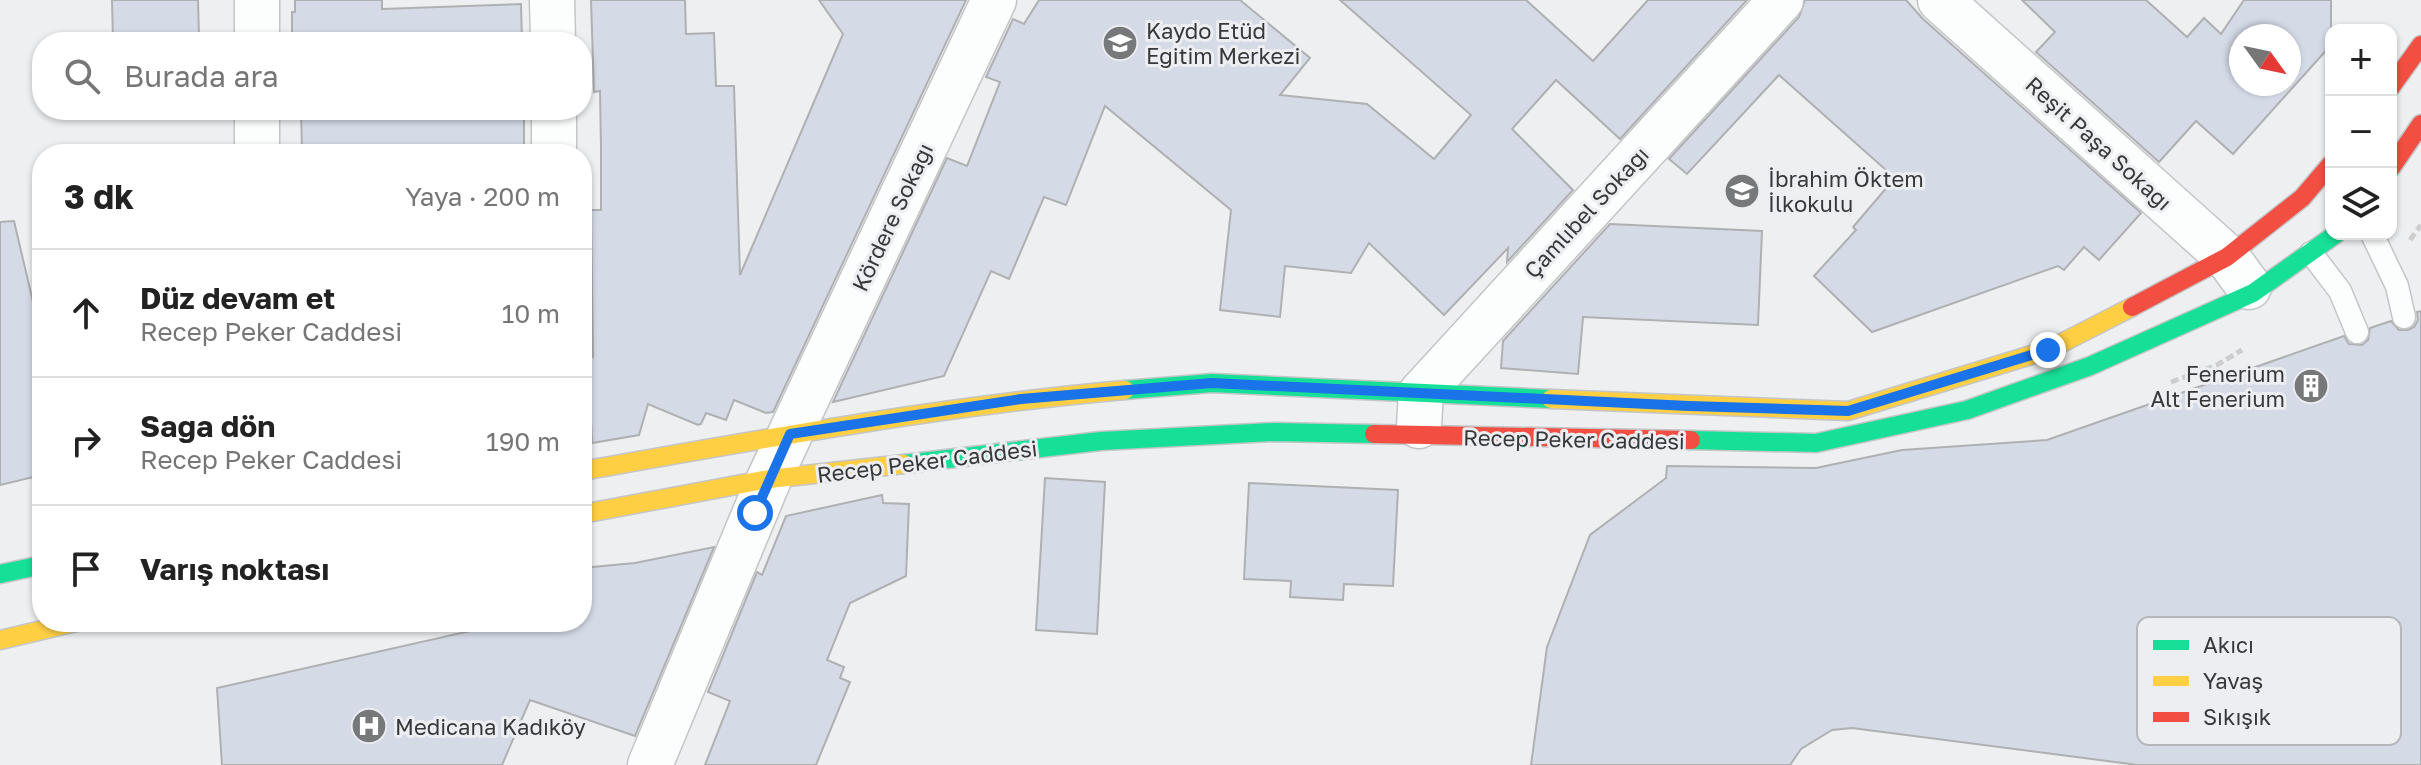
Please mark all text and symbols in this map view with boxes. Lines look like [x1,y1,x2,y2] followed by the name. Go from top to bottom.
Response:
[1146,17,1300,69] place label: Kaydo Etüd Egitim Merkezi
[1101,24,1139,62] school or university icon: Kaydo Etüd Egitim Merkezi
[2229,24,2301,96] north arrow
[2325,24,2397,240] map controls
[2325,24,2397,96] button: +
[32,32,592,120] search box
[60,54,104,98] icon: search
[124,58,279,94] text: Burada ara
[2021,70,2177,216] street label: Reşit Paşa Sokağı
[2325,96,2397,168] button: −
[846,139,938,295] street label: Kördere Sokağı
[1518,141,1654,283] street label: Çamlıbel Sokağı
[1768,165,1924,217] place label: İbrahim Öktem İlkokulu
[2325,168,2397,240] button: layers
[1723,172,1761,210] school or university icon: İbrahim Öktem İlkokulu
[64,176,134,216] text: 3 dk
[405,181,560,212] text: Yaya · 200 m
[140,280,335,316] text: Düz devam et
[64,291,108,335] icon: ahead
[502,298,560,329] text: 10 m
[140,316,402,347] text: Recep Peker Caddesi
[2030,332,2066,368] route end
[2151,360,2285,412] place label: Fenerium Alt Fenerium
[2292,367,2330,405] building icon: Fenerium Alt Fenerium
[140,408,275,444] text: Sağa dön
[64,419,108,463] icon: right
[1463,424,1685,454] street label: Recep Peker Caddesi
[486,426,560,457] text: 190 m
[815,434,1039,488] street label: Recep Peker Caddesi
[140,444,402,475] text: Recep Peker Caddesi
[737,495,773,531] route start
[64,547,108,591] icon: arrive
[140,551,329,587] text: Varış noktası
[2137,617,2401,745] legend
[2203,631,2254,658] text: Akıcı
[2203,667,2263,694] text: Yavaş
[2203,703,2271,730] text: Sıkışık
[350,707,388,745] hospital icon: Medicana Kadıköy
[395,713,586,740] place label: Medicana Kadıköy

